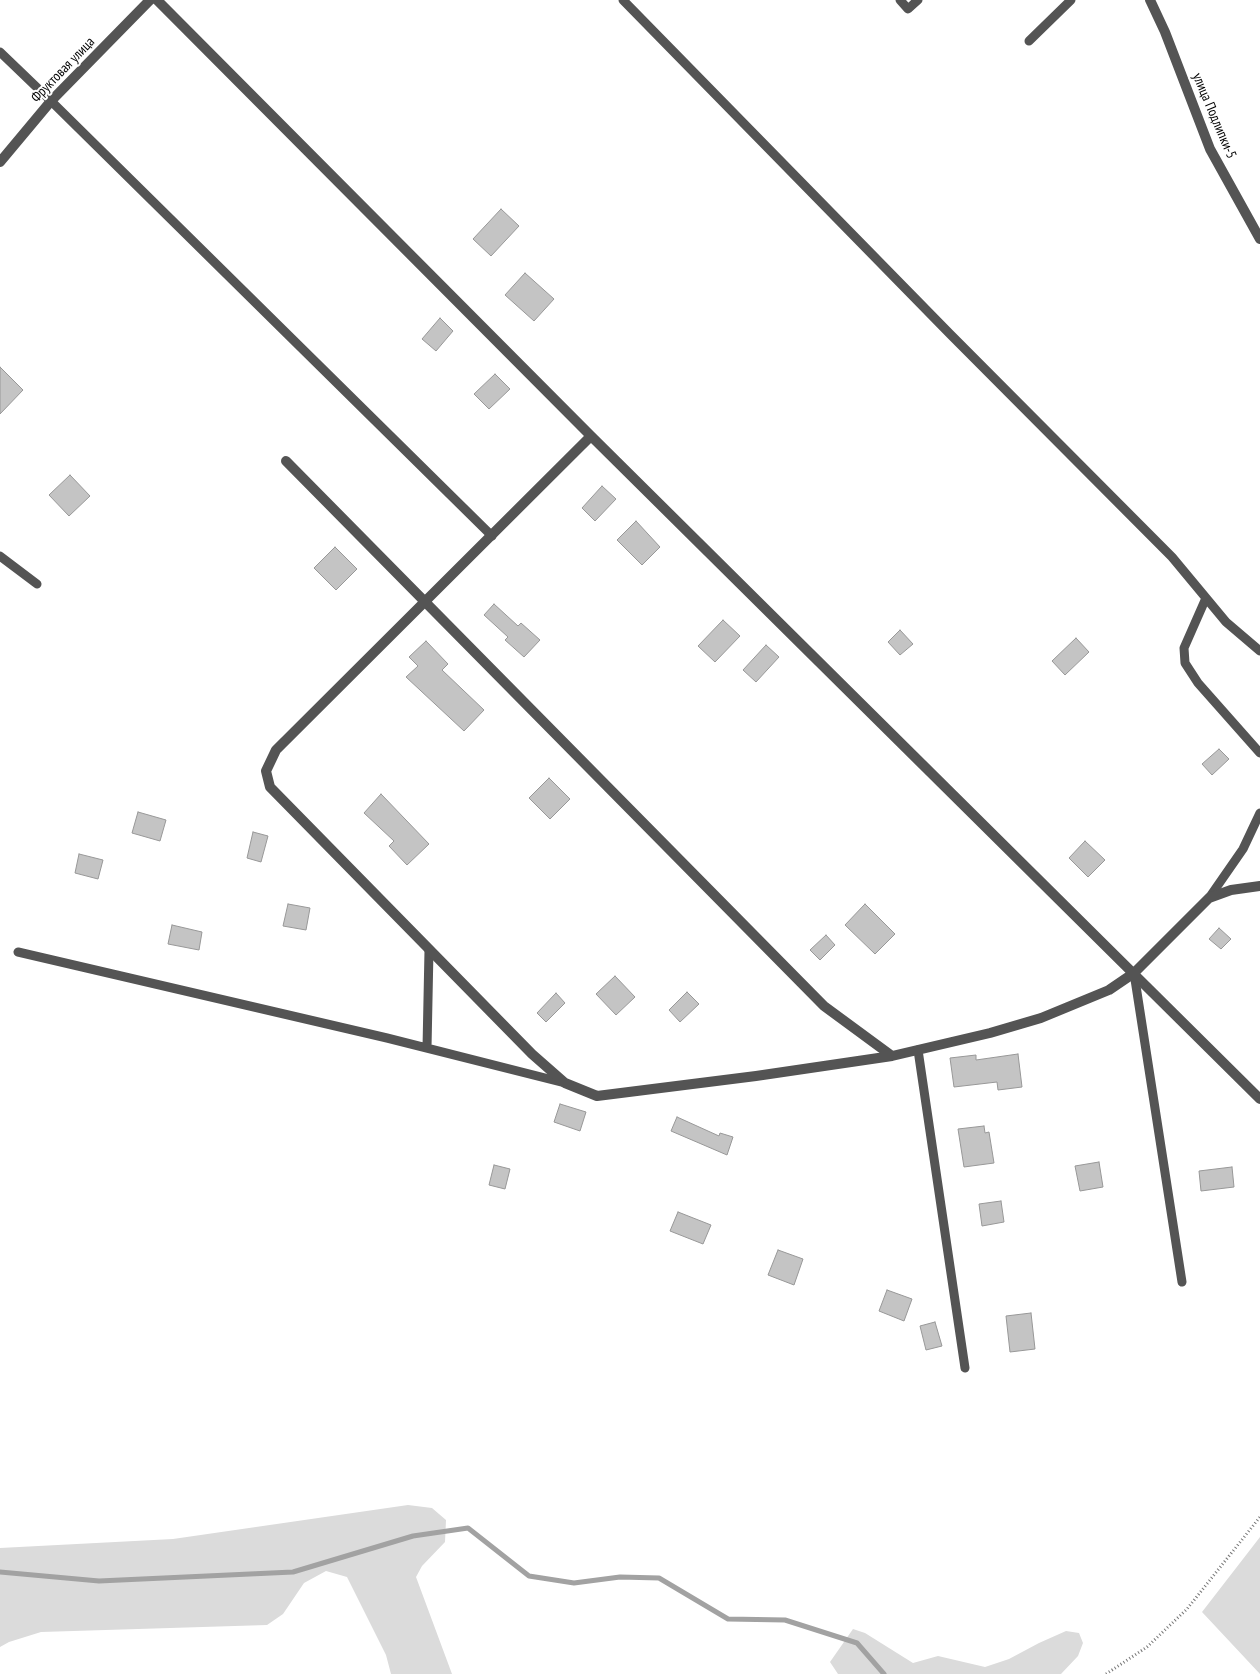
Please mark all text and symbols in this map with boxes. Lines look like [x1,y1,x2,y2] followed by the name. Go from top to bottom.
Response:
[28,34,98,106] street label: Фруктовая улица
[1188,71,1240,161] street label: улица Подлипки-5

